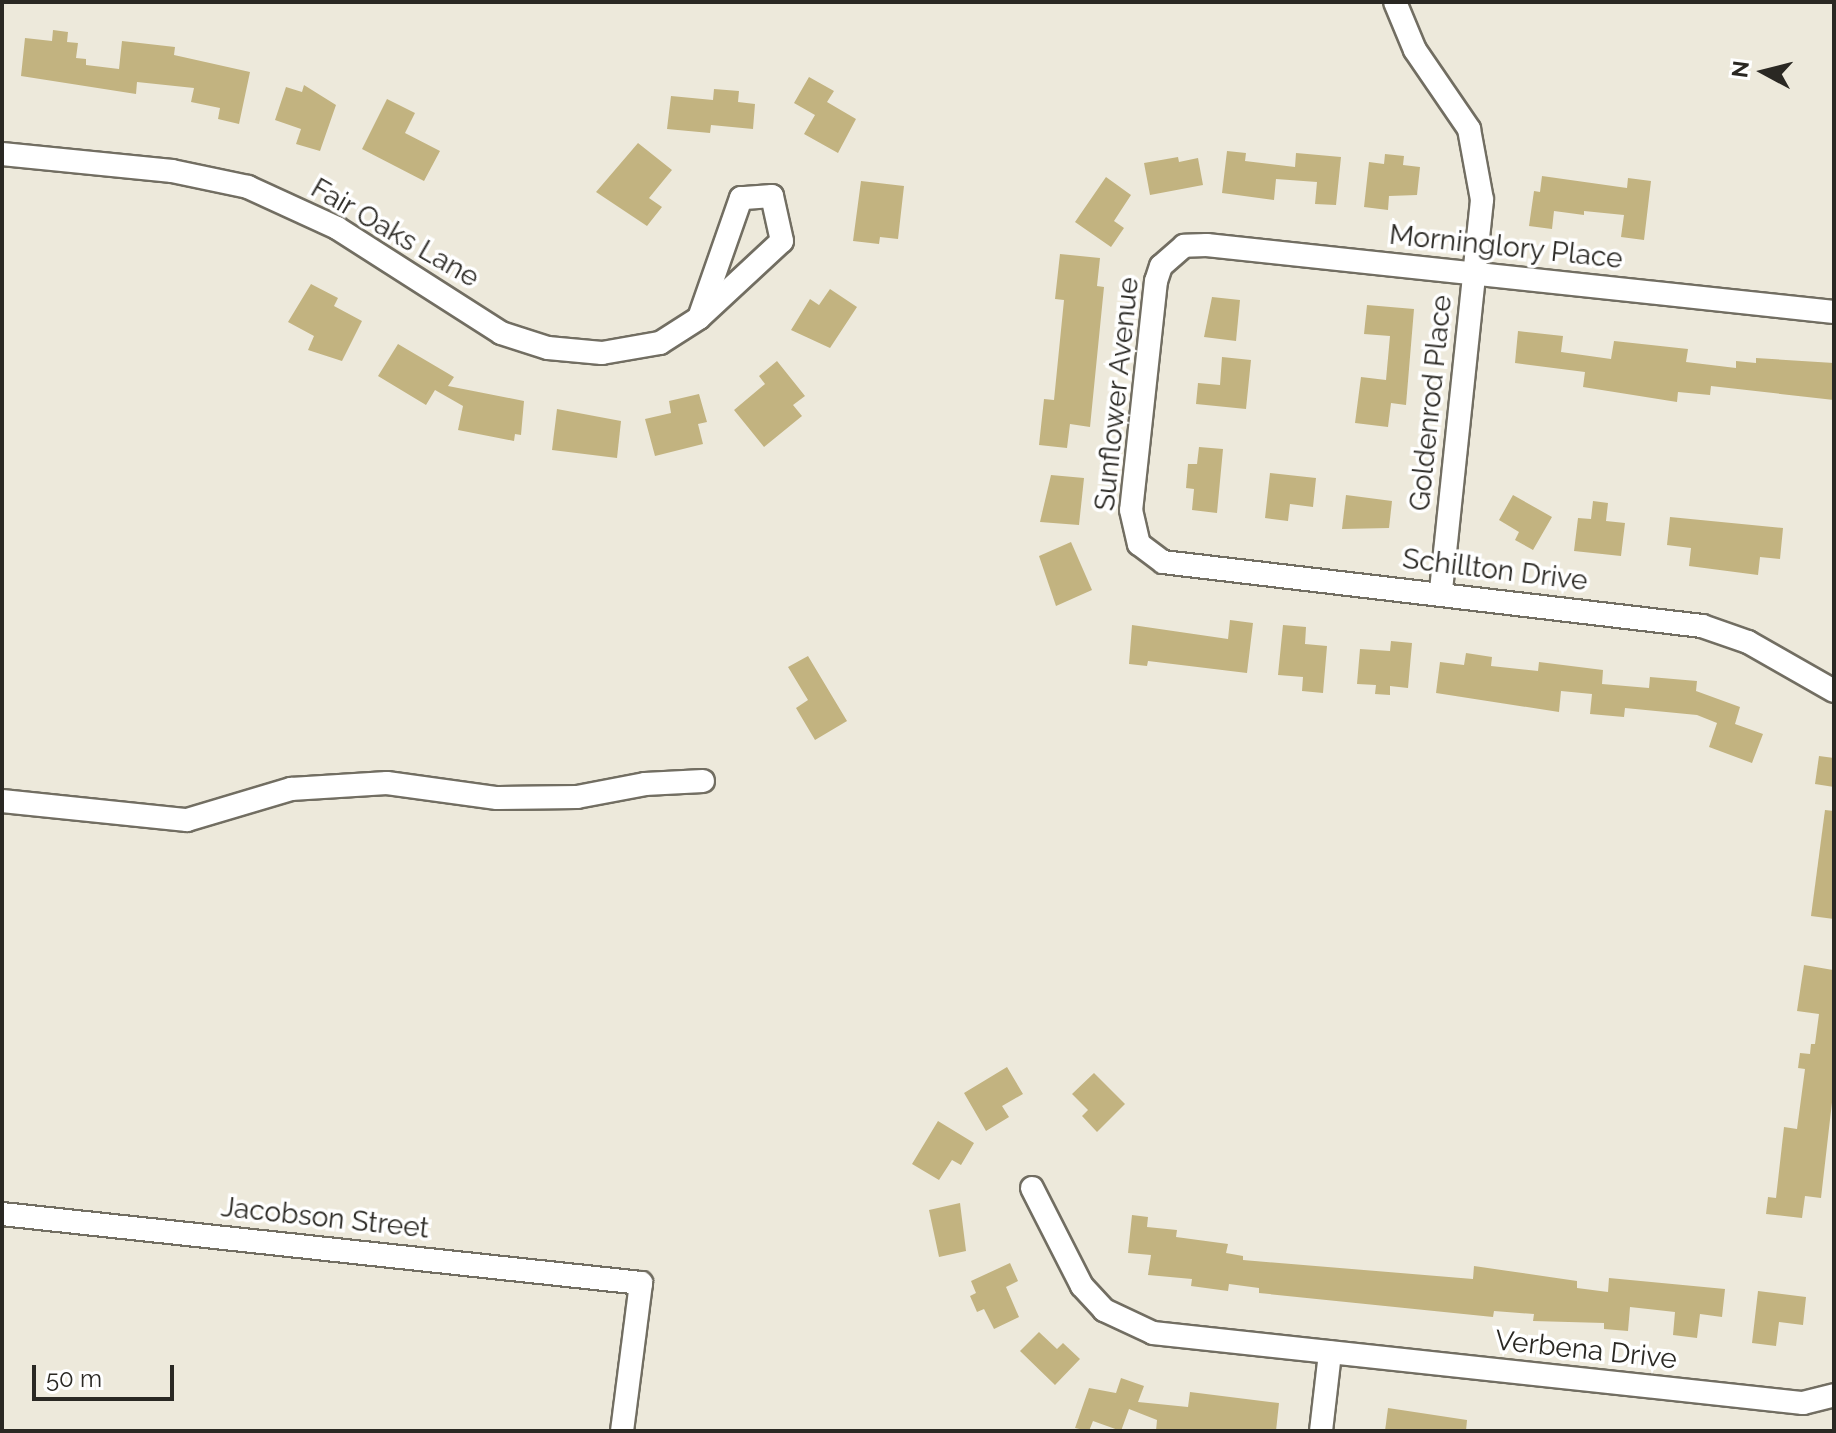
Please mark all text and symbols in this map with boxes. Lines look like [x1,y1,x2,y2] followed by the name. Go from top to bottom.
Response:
[1724,32,1804,112] north arrow
[1726,59,1754,79] text: N
[305,171,485,295] street label: Fair Oaks Lane
[1387,218,1625,276] street label: Morninglory Place
[1088,275,1146,513] street label: Sunflower Avenue
[1403,293,1459,513] street label: Goldenrod Place
[1401,542,1589,598] street label: Schillton Drive
[219,1190,431,1246] street label: Jacobson Street
[1493,1324,1679,1376] street label: Verbena Drive
[36,1349,178,1399] scale bar
[46,1364,102,1393] text: 50 m

